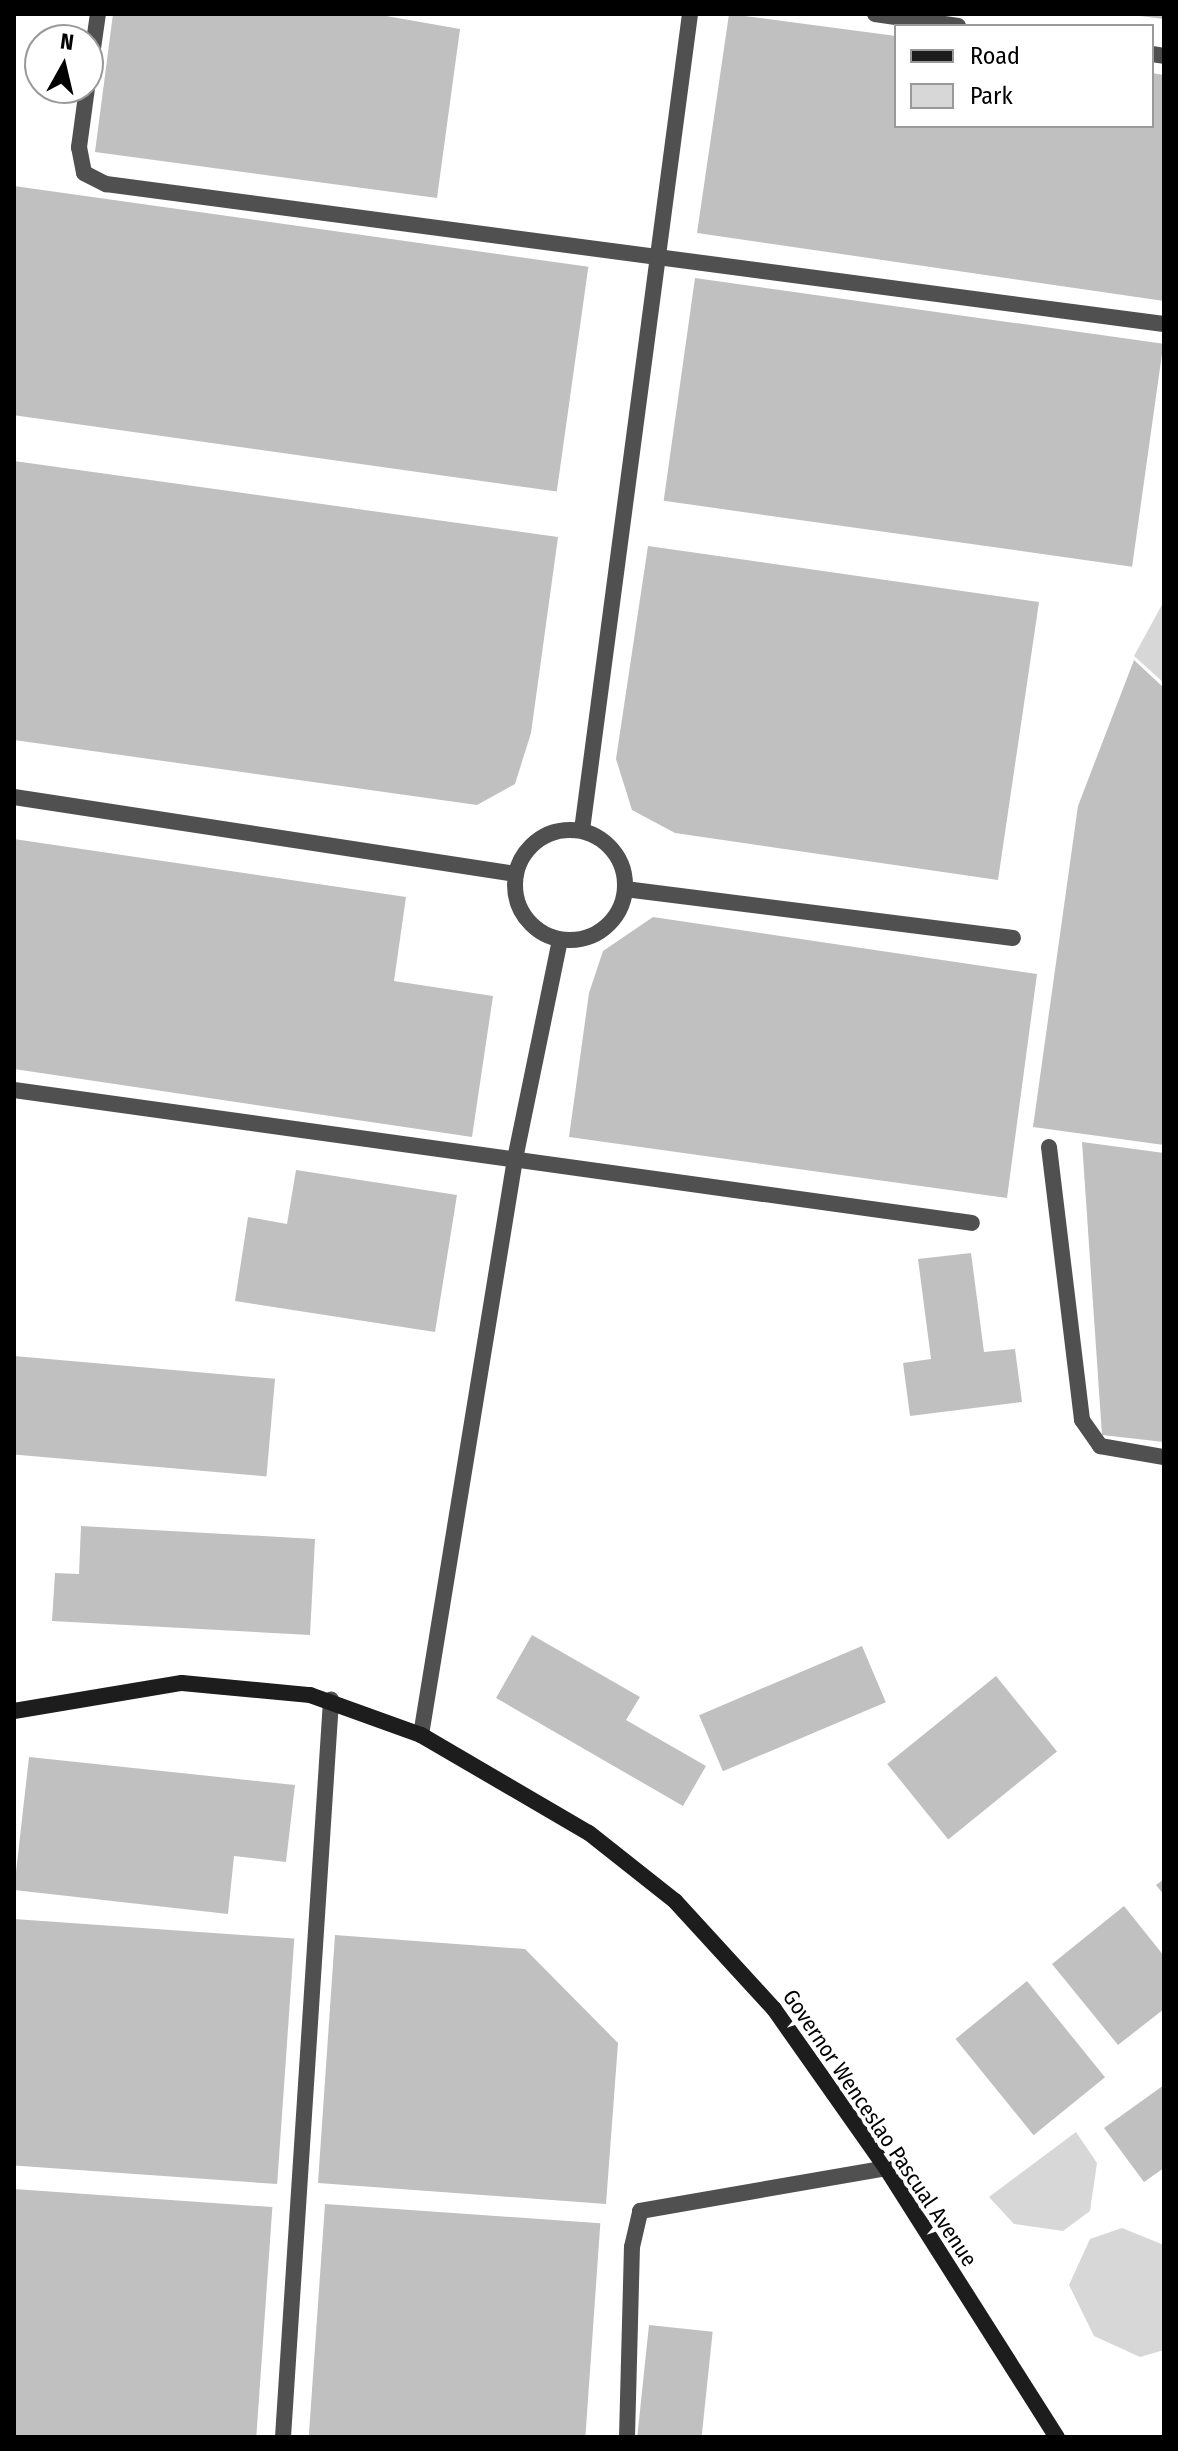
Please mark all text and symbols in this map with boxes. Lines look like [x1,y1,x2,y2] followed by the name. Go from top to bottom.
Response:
[24,24,104,104] north arrow
[894,24,1154,128] legend
[59,27,76,56] text: N
[970,42,1020,70] text: Road
[970,82,1013,110] text: Park
[777,1985,983,2271] street label: Governor Wenceslao Pascual Avenue

